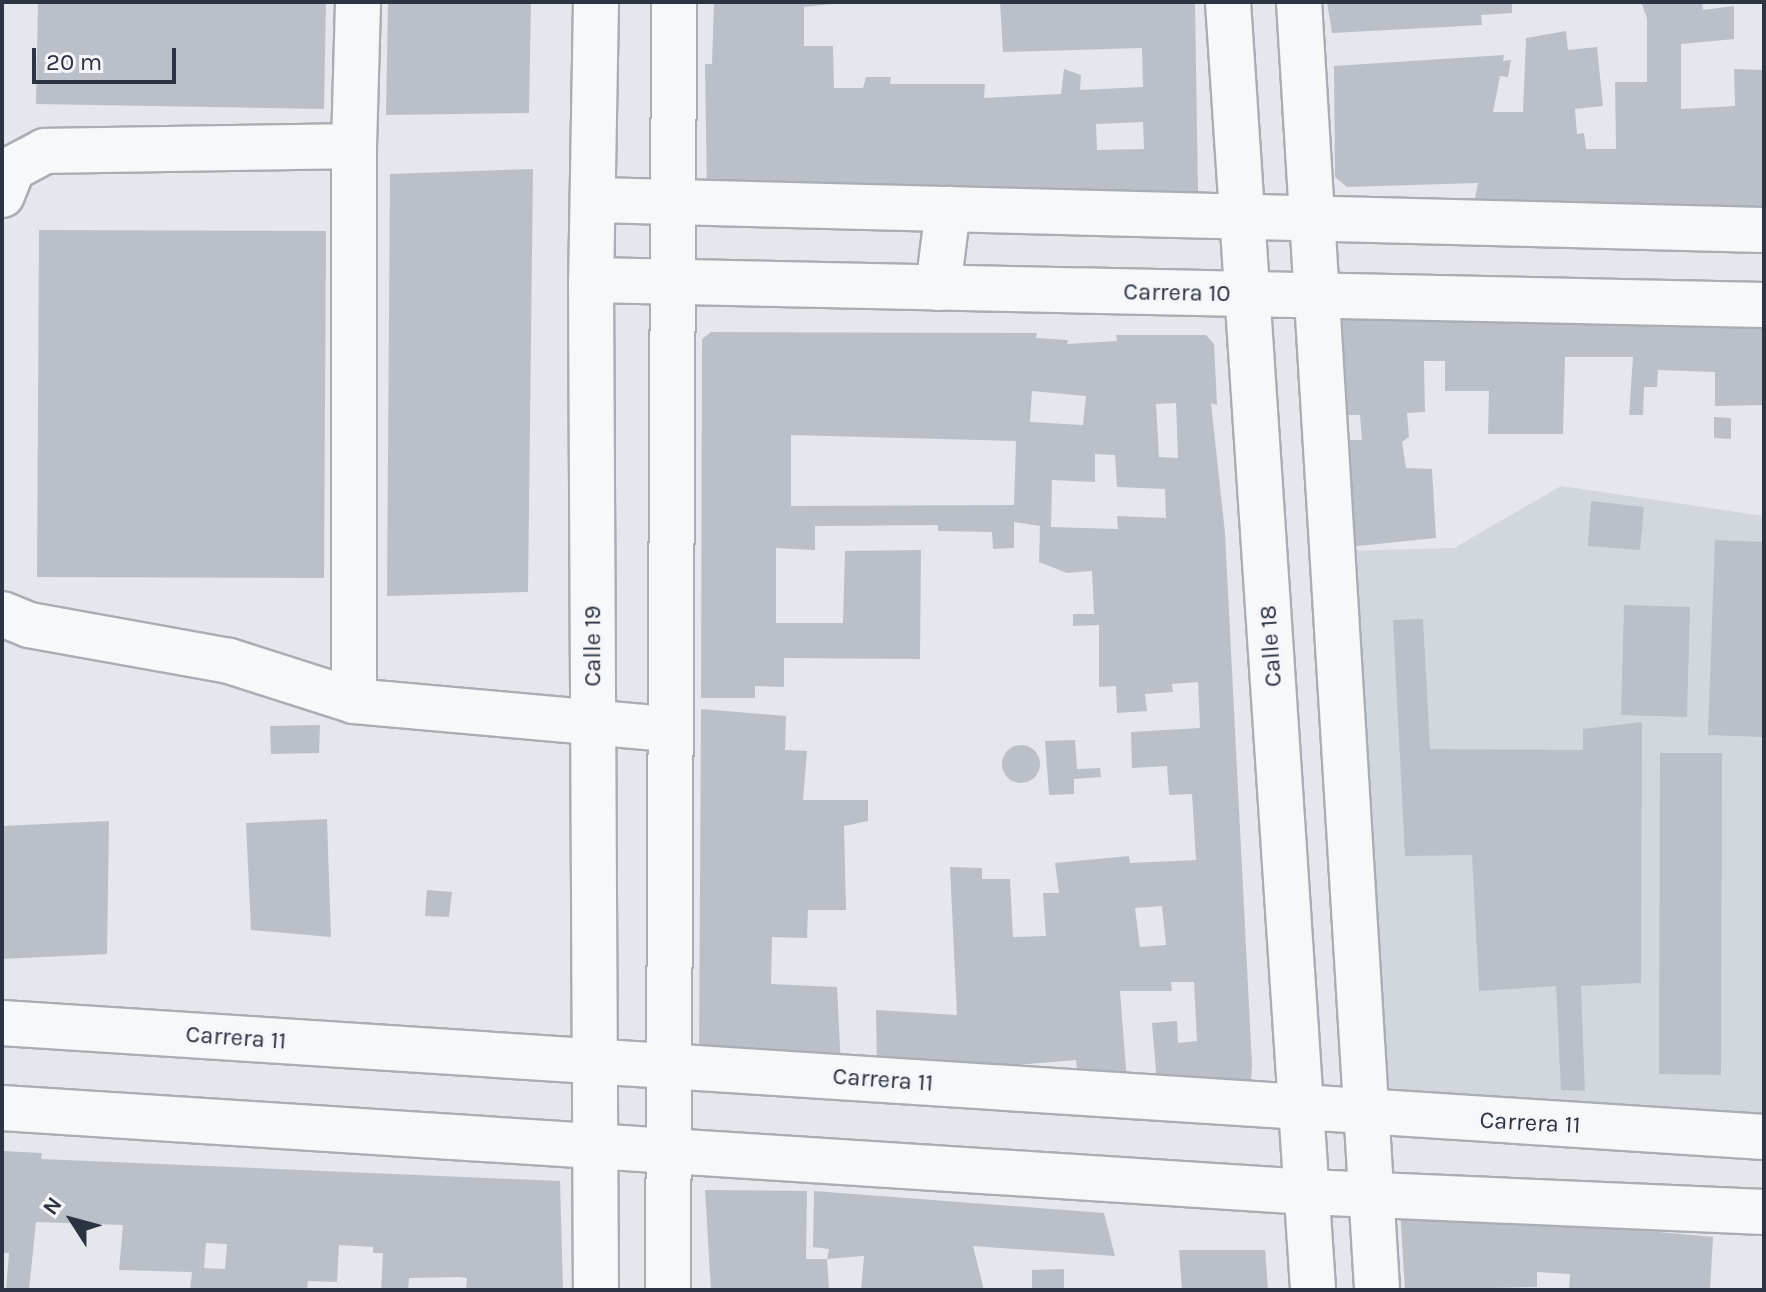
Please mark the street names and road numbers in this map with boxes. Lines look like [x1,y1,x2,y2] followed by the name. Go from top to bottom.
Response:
[1123,278,1231,308] street label: Carrera 10
[1254,604,1288,688] street label: Calle 18
[579,605,607,687] street label: Calle 19
[185,1020,287,1056] street label: Carrera 11
[832,1062,934,1098] street label: Carrera 11
[1479,1106,1581,1140] street label: Carrera 11

